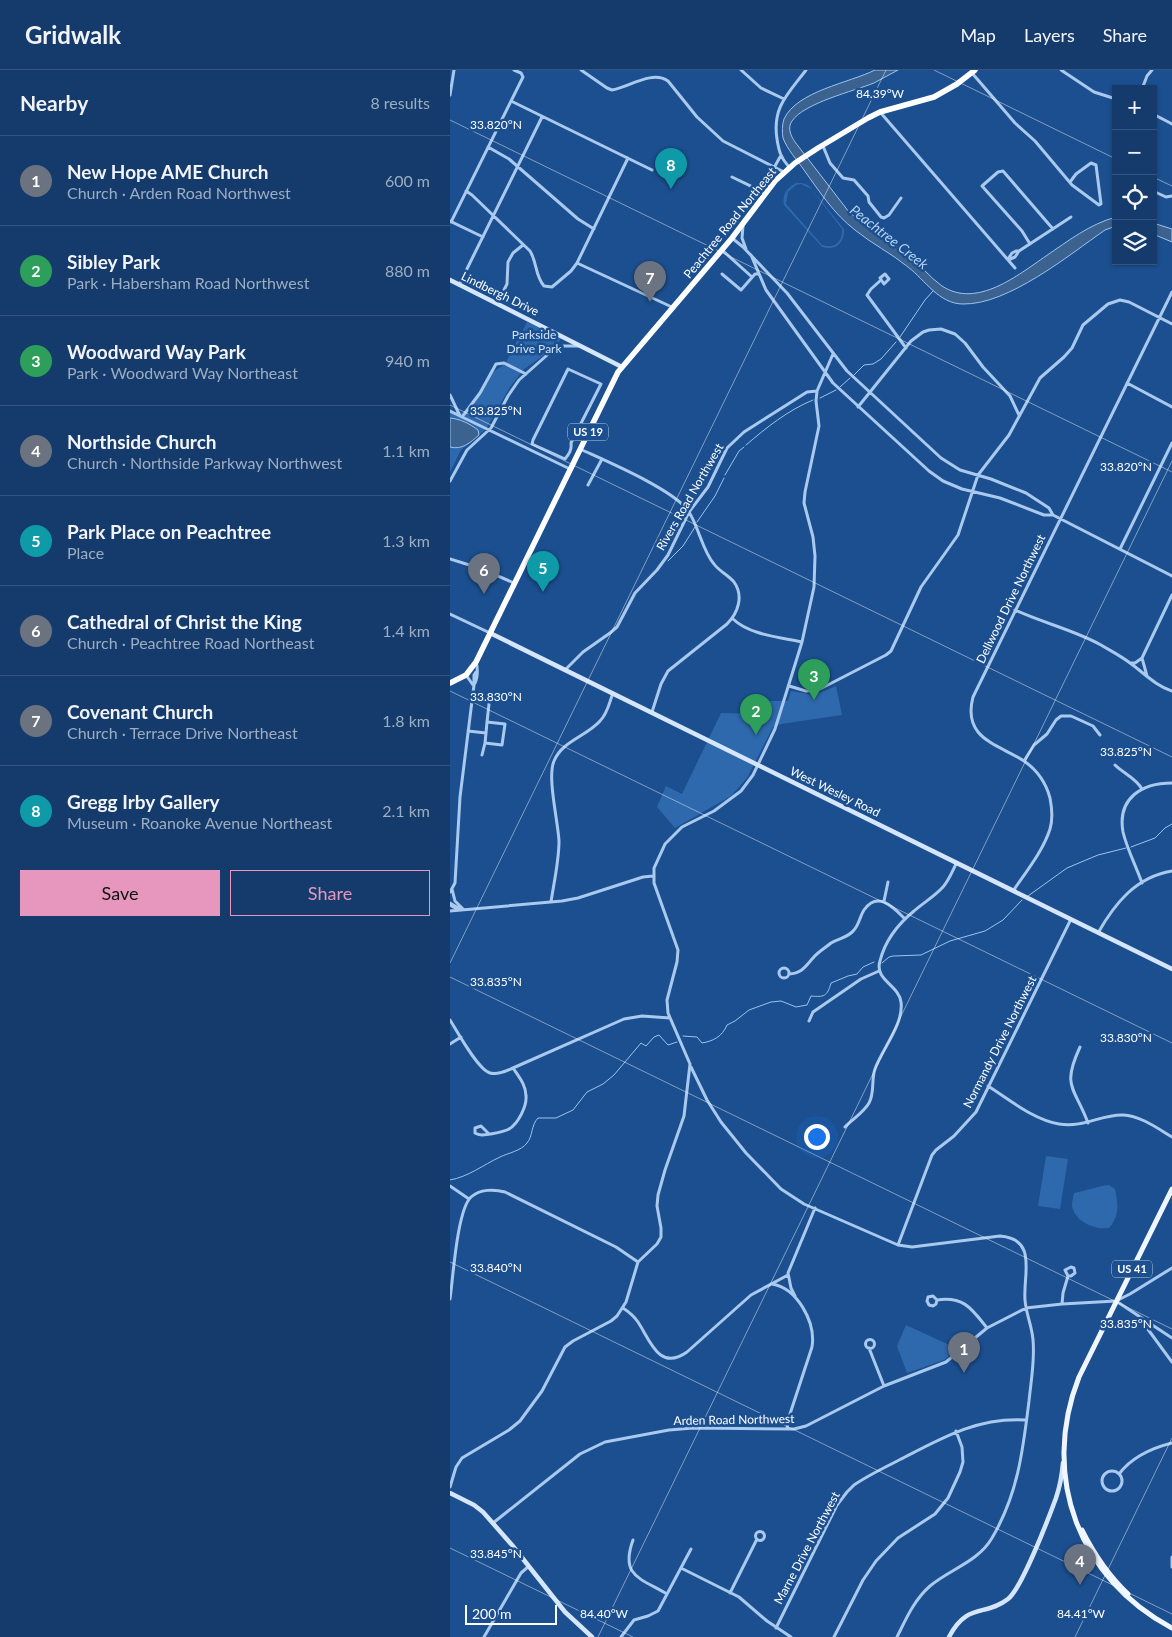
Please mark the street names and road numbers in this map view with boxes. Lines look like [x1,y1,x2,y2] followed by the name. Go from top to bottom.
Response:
[680,164,779,281] street label: Peachtree Road Northeast
[459,268,541,319] street label: Lindbergh Drive
[568,424,608,441] road number: US 19
[653,440,727,553] street label: Rivers Road Northwest
[973,531,1049,666] street label: Dellwood Drive Northwest
[788,763,883,820] street label: West Wesley Road
[960,973,1040,1110] street label: Normandy Drive Northwest
[1112,1260,1152,1278] road number: US 41
[673,1411,795,1428] street label: Arden Road Northwest
[771,1488,843,1607] street label: Marne Drive Northwest

